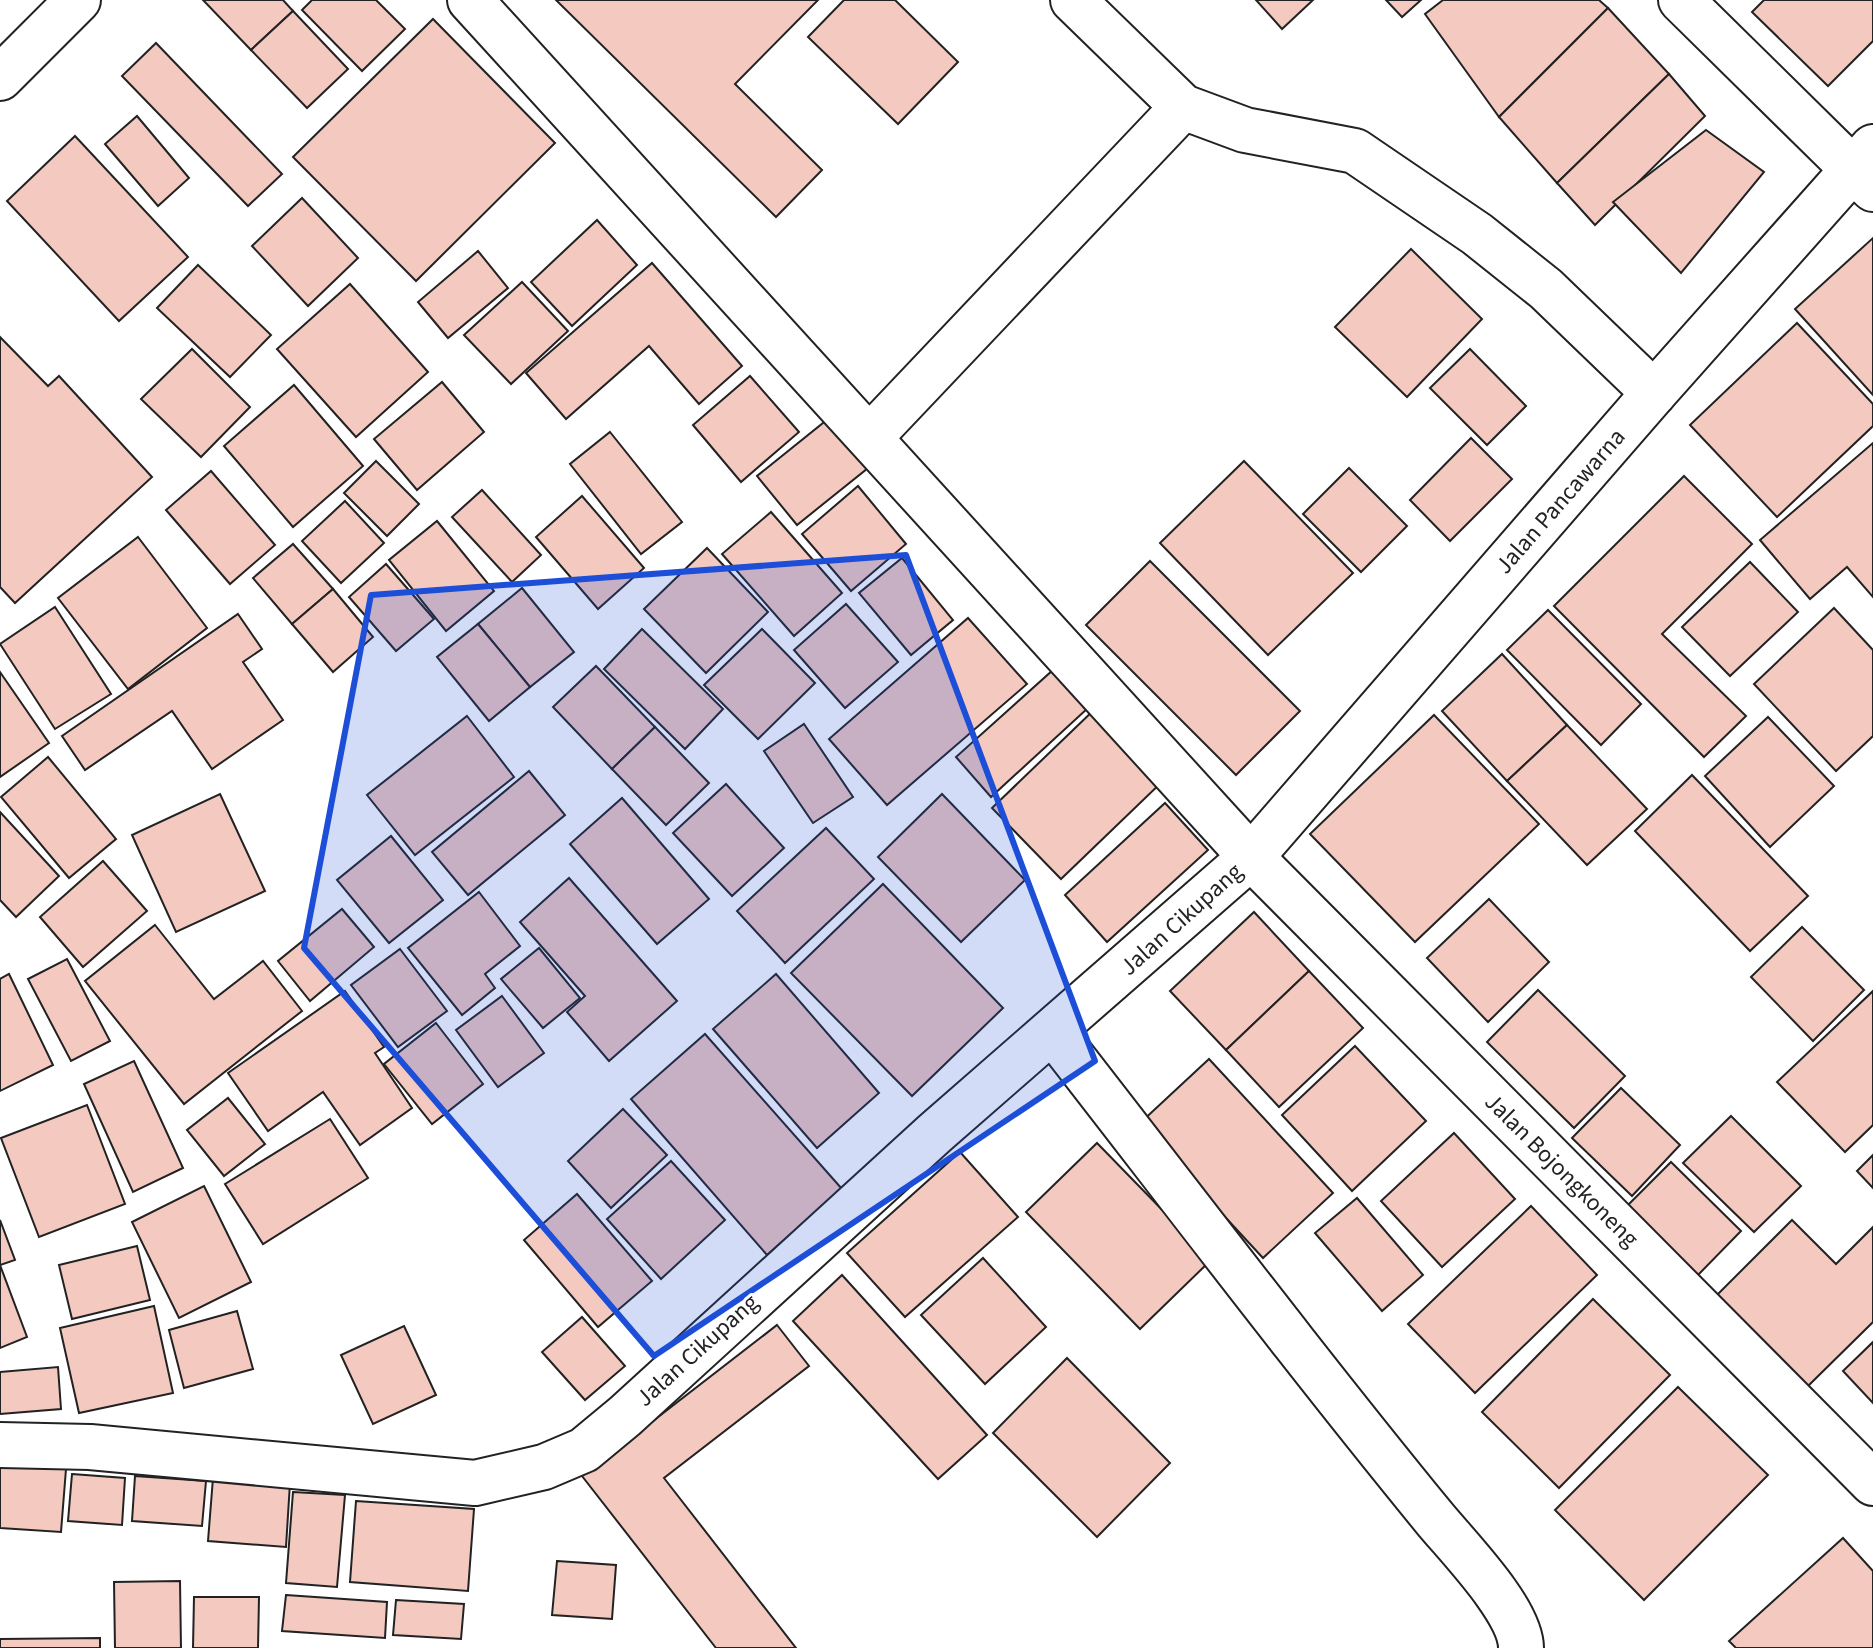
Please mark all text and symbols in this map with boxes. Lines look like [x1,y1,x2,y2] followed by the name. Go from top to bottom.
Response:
[1487,421,1634,582] street label: Jalan Pancawarna
[1112,855,1250,984] street label: Jalan Cikupang
[1477,1085,1647,1255] street label: Jalan Bojongkoneng
[628,1286,766,1415] street label: Jalan Cikupang

